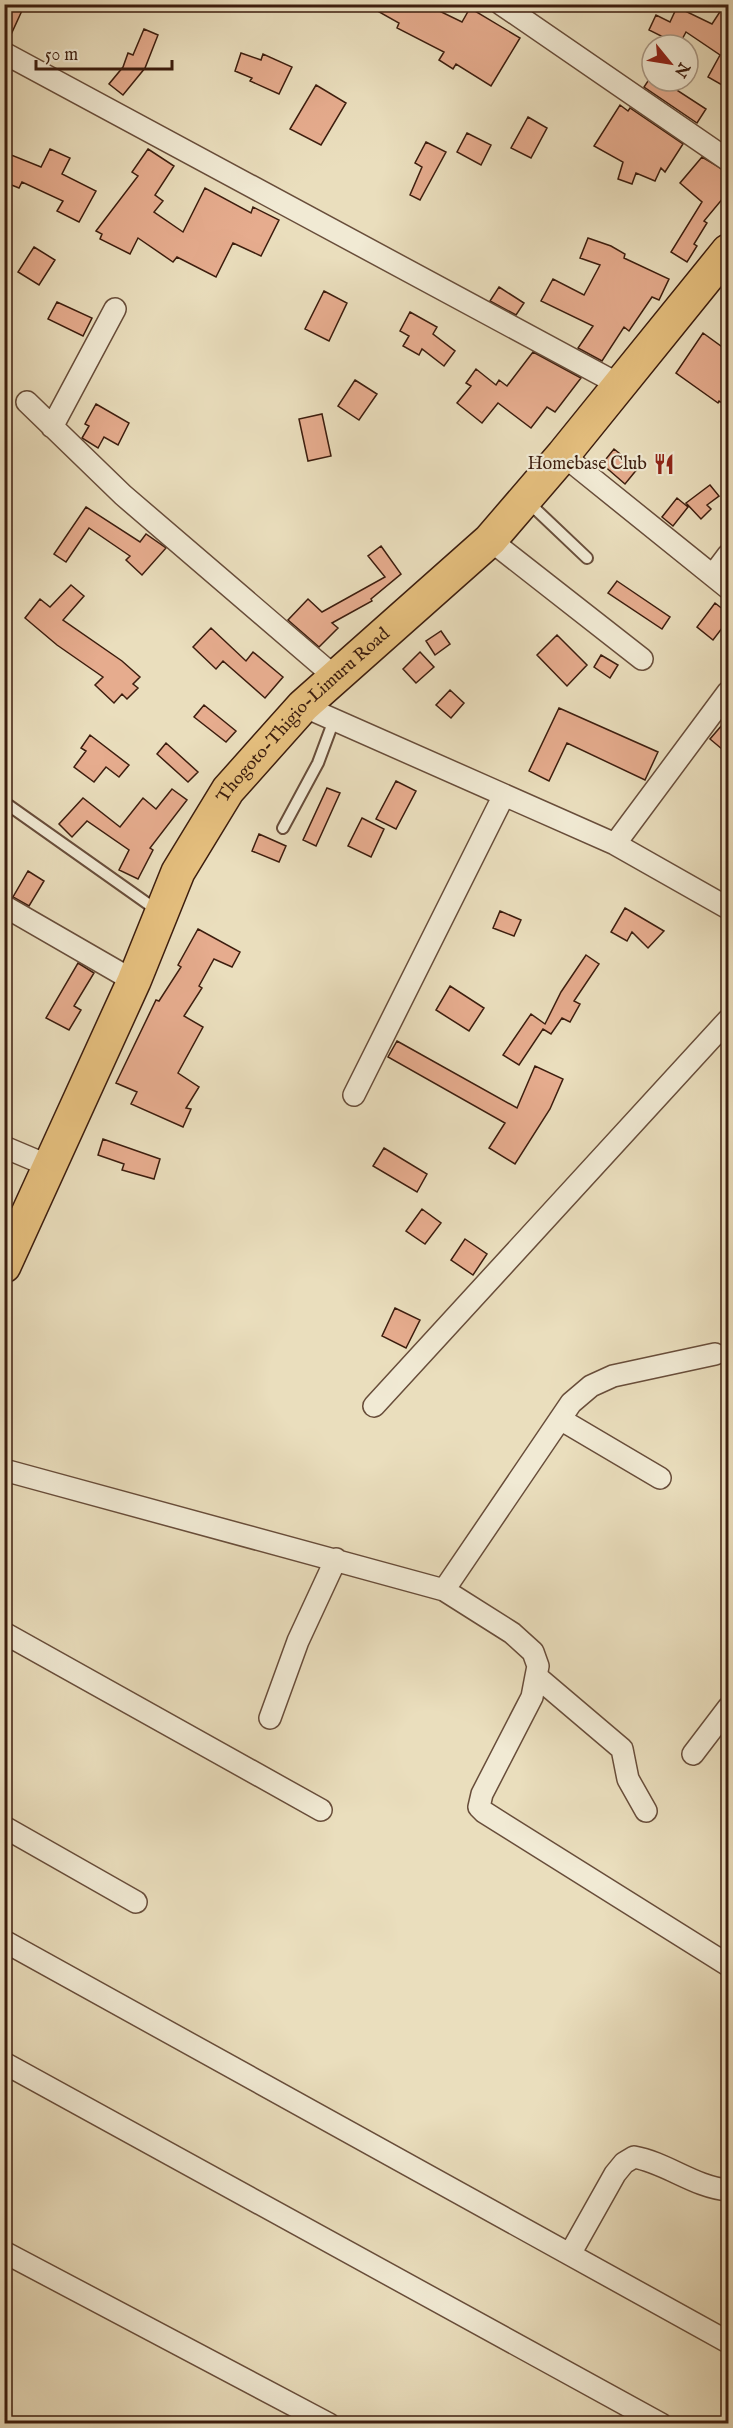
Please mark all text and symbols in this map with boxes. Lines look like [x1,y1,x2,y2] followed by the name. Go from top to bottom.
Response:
[36,33,172,71] scale bar
[640,33,700,93] north arrow
[45,44,78,67] text: 50 m
[669,58,694,81] text: N
[652,452,676,476] restaurant icon: Homebase Club
[527,453,647,476] place label: Homebase Club
[212,623,395,807] street label: Thogoto-Thigio-Limuru Road

